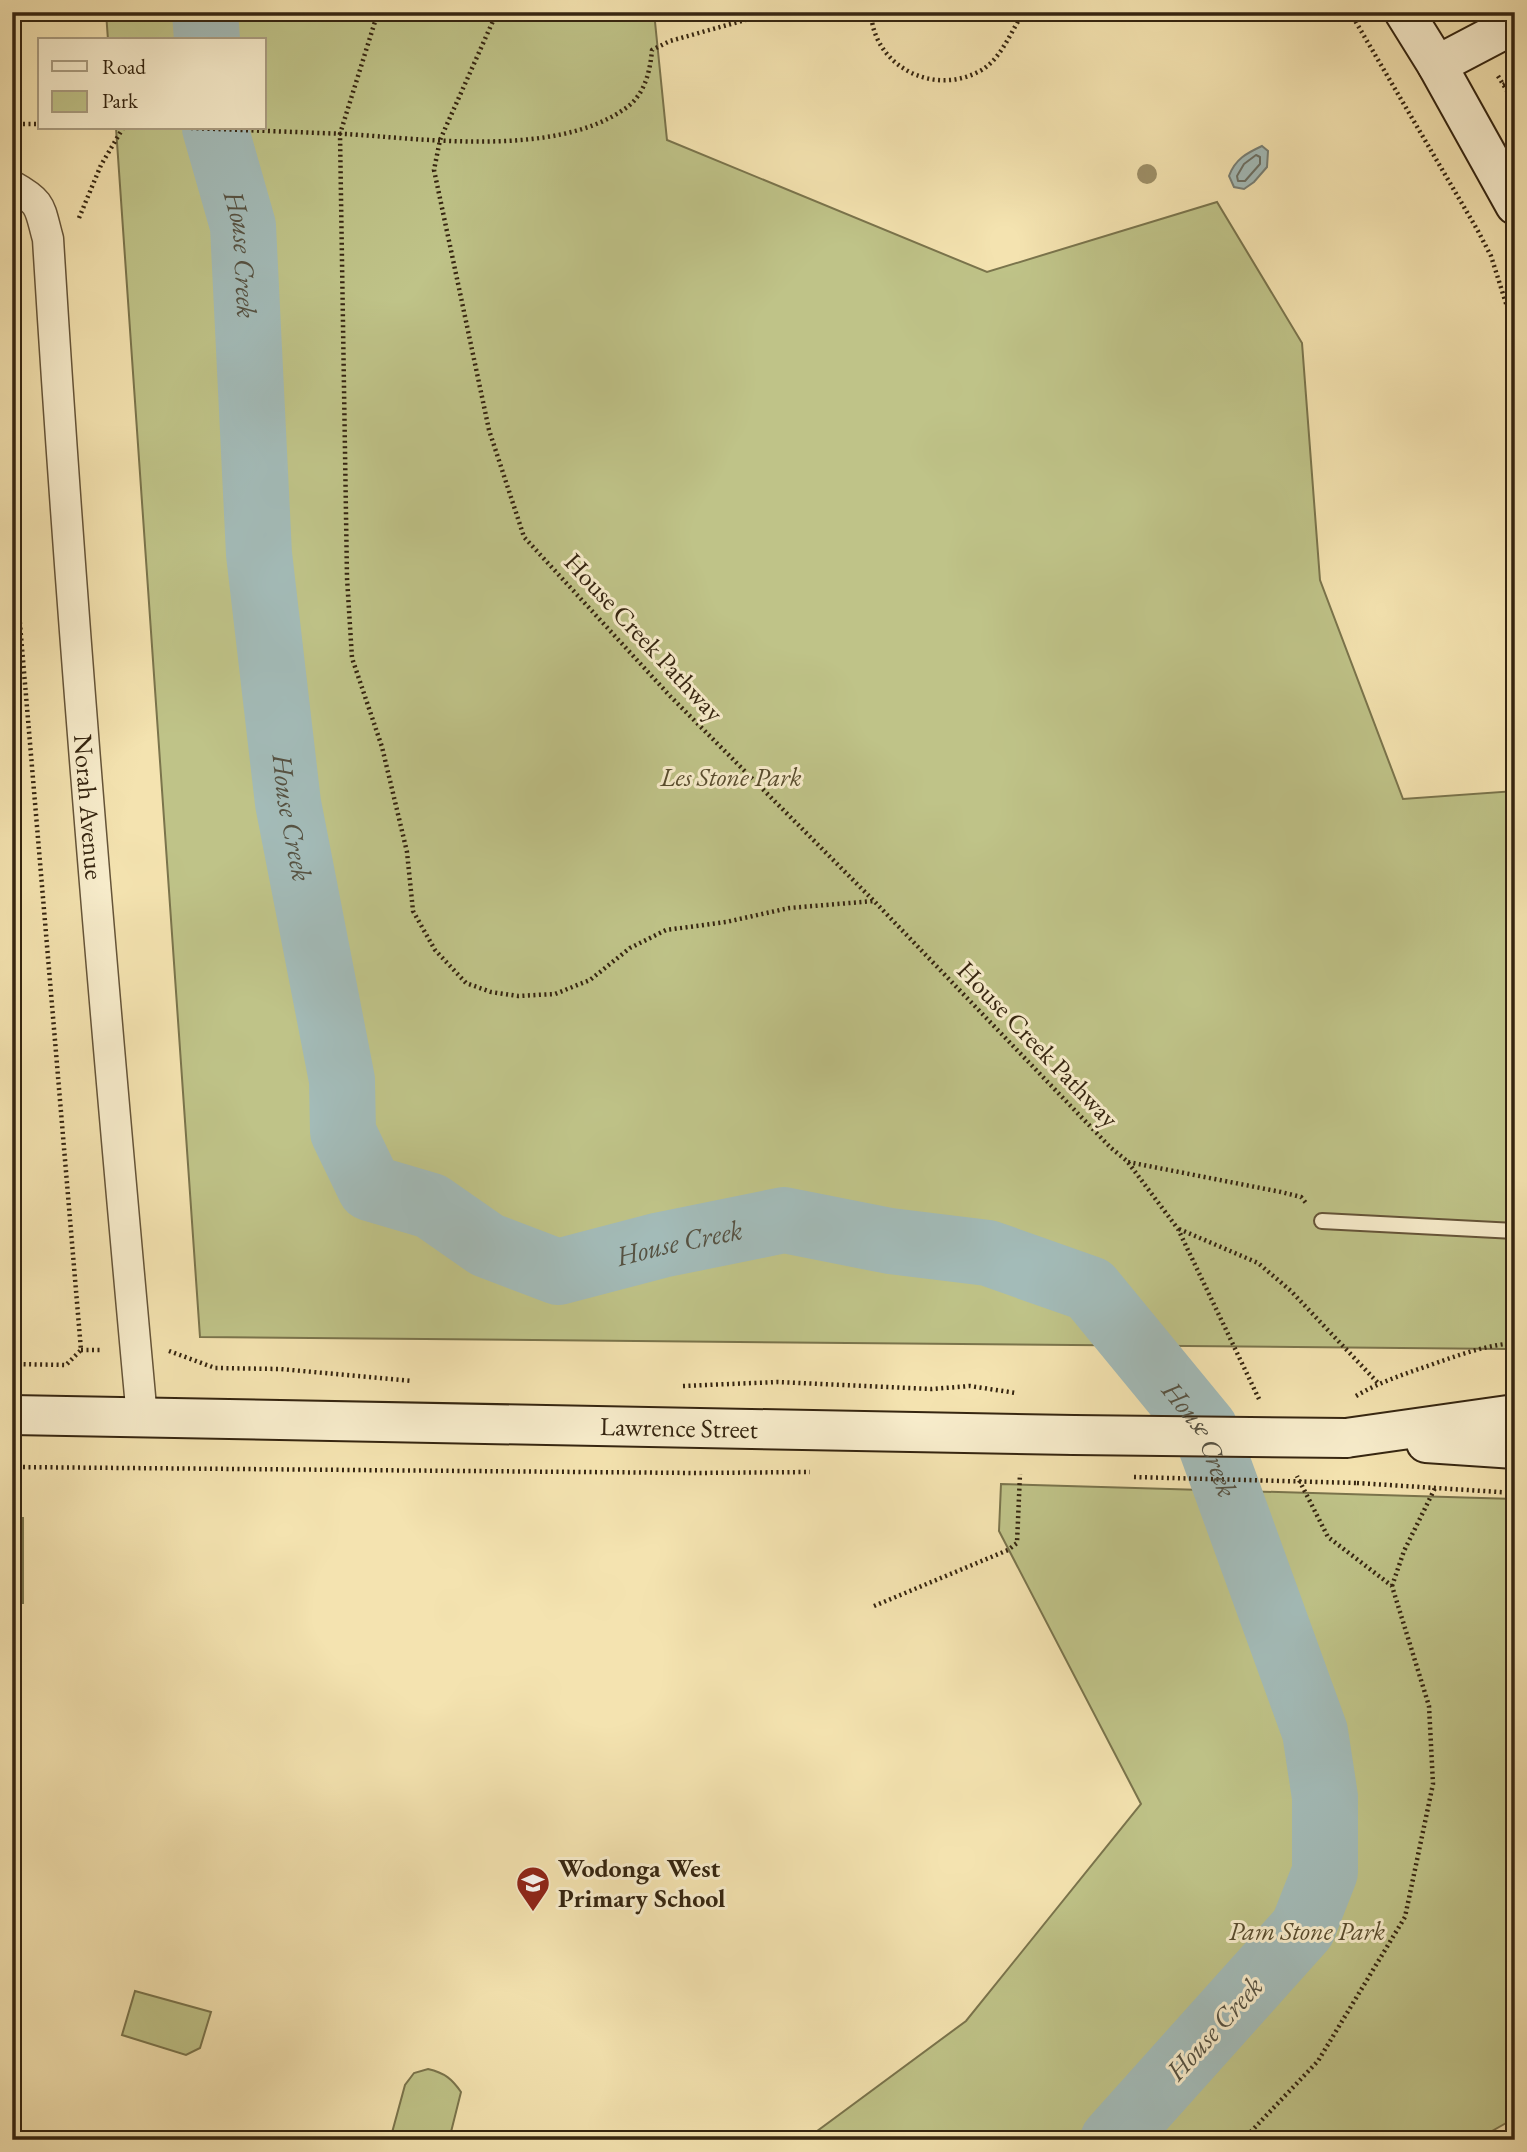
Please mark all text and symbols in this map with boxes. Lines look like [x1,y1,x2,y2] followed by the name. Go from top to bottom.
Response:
[38,38,266,130] legend
[102,53,146,80] text: Road
[102,87,139,114] text: Park
[216,185,265,319] water label: House Creek
[557,545,732,729] street label: House Creek Pathway
[66,733,112,881] street label: Norah Avenue
[264,751,321,884] water label: House Creek
[659,760,802,794] park label: Les Stone Park
[950,953,1127,1135] street label: House Creek Pathway
[611,1211,746,1274] water label: House Creek
[1154,1372,1246,1502] water label: House Creek
[600,1409,758,1446] street label: Lawrence Street
[558,1851,725,1915] place label: Wodonga West Primary School
[514,1864,552,1913] school or university icon: Wodonga West Primary School
[1229,1914,1385,1948] park label: Pam Stone Park
[1157,1968,1270,2088] water label: House Creek

